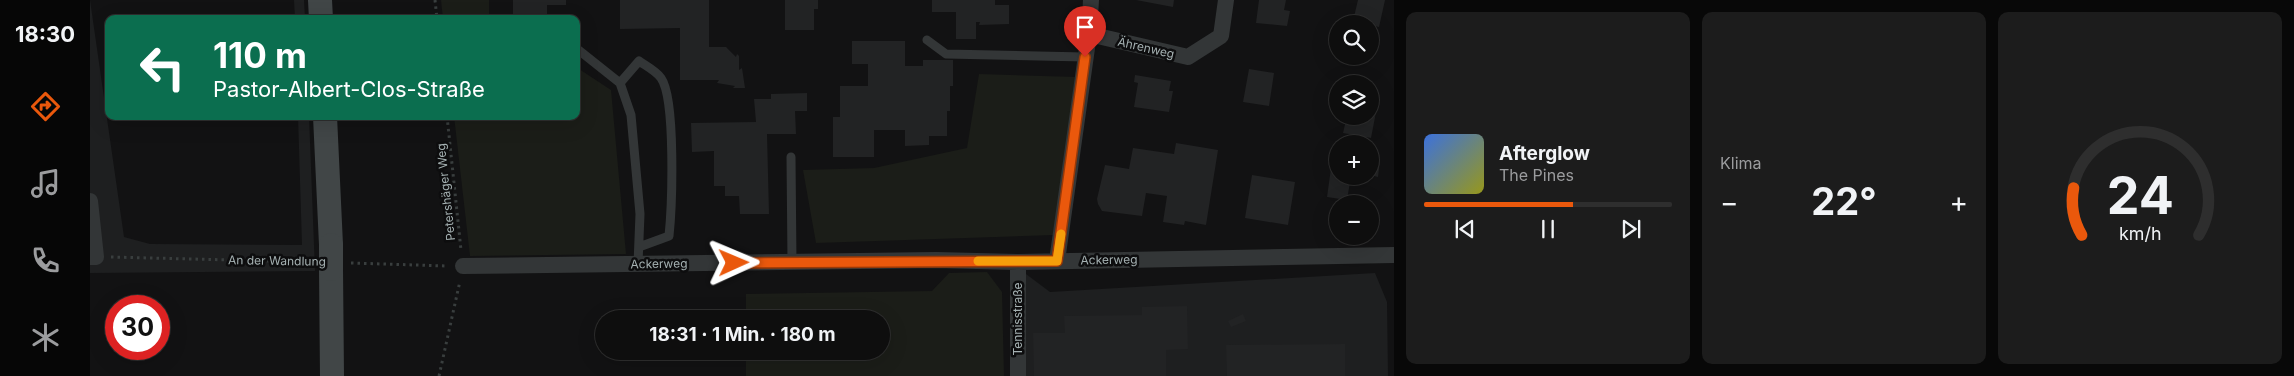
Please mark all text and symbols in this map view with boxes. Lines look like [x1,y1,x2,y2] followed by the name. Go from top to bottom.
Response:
[1064,6,1106,57] pin
[1071,13,1099,41] icon: arrive
[1329,15,1379,245] map controls
[1329,15,1379,65] button: search
[15,21,75,47] text: 18:30
[213,34,307,76] text: 110 m
[1116,34,1176,61] street label: Ährenweg
[130,35,195,100] icon: left
[1329,75,1379,125] button: layers
[213,76,485,102] text: Pastor-Albert-Clos-Straße
[28,89,63,124] icon: directions
[1329,135,1379,185] button: +
[1499,142,1590,165] text: Afterglow
[433,143,458,242] street label: Petershäger Weg
[1720,153,1762,173] text: Klima
[2106,164,2174,227] text: 24
[1499,165,1574,185] text: The Pines
[28,166,63,201] icon: music
[1811,178,1877,224] text: 22°
[1720,185,1739,219] text: −
[1949,185,1968,219] text: +
[1329,195,1379,245] button: −
[1451,215,1479,243] icon: previous
[1534,215,1562,243] icon: pause
[1617,215,1645,243] icon: next
[2119,223,2161,244] text: km/h
[707,236,759,288] position arrow
[28,243,63,278] icon: phone
[228,252,326,269] street label: An der Wandlung
[1080,252,1138,267] street label: Ackerweg
[630,256,688,271] street label: Ackerweg
[1010,282,1025,356] street label: Tennisstraße
[105,295,170,360] speed limit sign: 30
[28,320,63,355] icon: climate
[649,323,836,346] text: 18:31 · 1 Min. · 180 m

